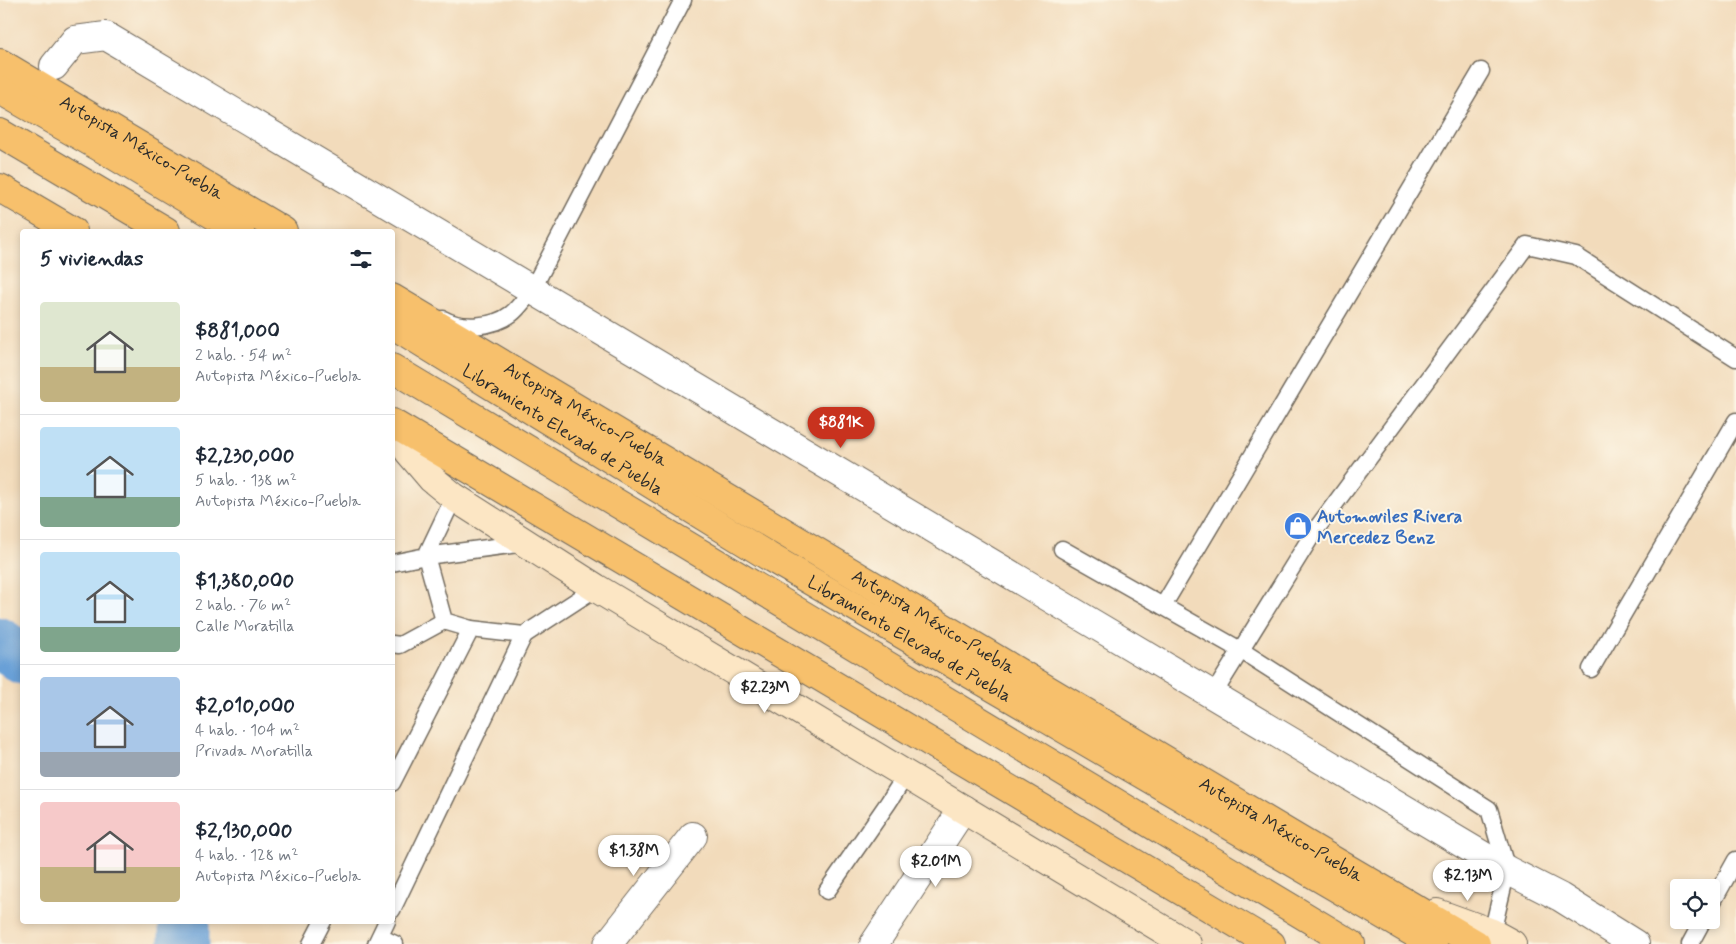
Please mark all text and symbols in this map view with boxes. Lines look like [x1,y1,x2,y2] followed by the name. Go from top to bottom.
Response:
[55,90,228,206] street label: Autopista México-Puebla
[40,245,143,273] text: 5 viviendas
[347,245,375,273] icon: filters
[195,317,280,345] text: $881,000
[80,322,140,382] icon: home
[195,345,292,366] text: 2 hab. · 54 m²
[499,357,672,473] street label: Autopista México-Puebla
[457,359,668,502] street label: Libramiento Elevado de Puebla
[195,366,361,387] text: Autopista México-Puebla
[806,406,876,449] pin: $881K
[819,412,863,433] text: $881K
[195,442,295,470] text: $2,230,000
[80,447,140,507] icon: home
[195,470,297,491] text: 5 hab. · 138 m²
[195,491,361,512] text: Autopista México-Puebla
[1317,505,1462,550] place label: Automoviles Rivera Mercedez Benz
[1283,511,1313,541] shop icon: Automoviles Rivera Mercedez Benz
[847,564,1020,681] street label: Autopista México-Puebla
[195,567,294,595] text: $1,380,000
[803,571,1016,709] street label: Libramiento Elevado de Puebla
[80,572,140,632] icon: home
[195,595,291,616] text: 2 hab. · 76 m²
[195,616,295,637] text: Calle Moratilla
[724,672,806,714] pin: $2.23M
[740,677,790,698] text: $2.23M
[195,692,295,720] text: $2,010,000
[80,697,140,757] icon: home
[195,720,300,741] text: 4 hab. · 104 m²
[195,741,313,762] text: Privada Moratilla
[1195,772,1367,888] street label: Autopista México-Puebla
[195,817,292,845] text: $2,130,000
[80,822,140,882] icon: home
[593,834,675,877] pin: $1.38M
[609,840,659,861] text: $1.38M
[195,845,298,866] text: 4 hab. · 128 m²
[895,846,977,888] pin: $2.01M
[911,851,961,872] text: $2.01M
[1427,860,1509,902] pin: $2.13M
[1444,865,1492,886] text: $2.13M
[195,866,361,887] text: Autopista México-Puebla
[1670,879,1720,929] map controls
[1670,879,1720,929] button: locate

